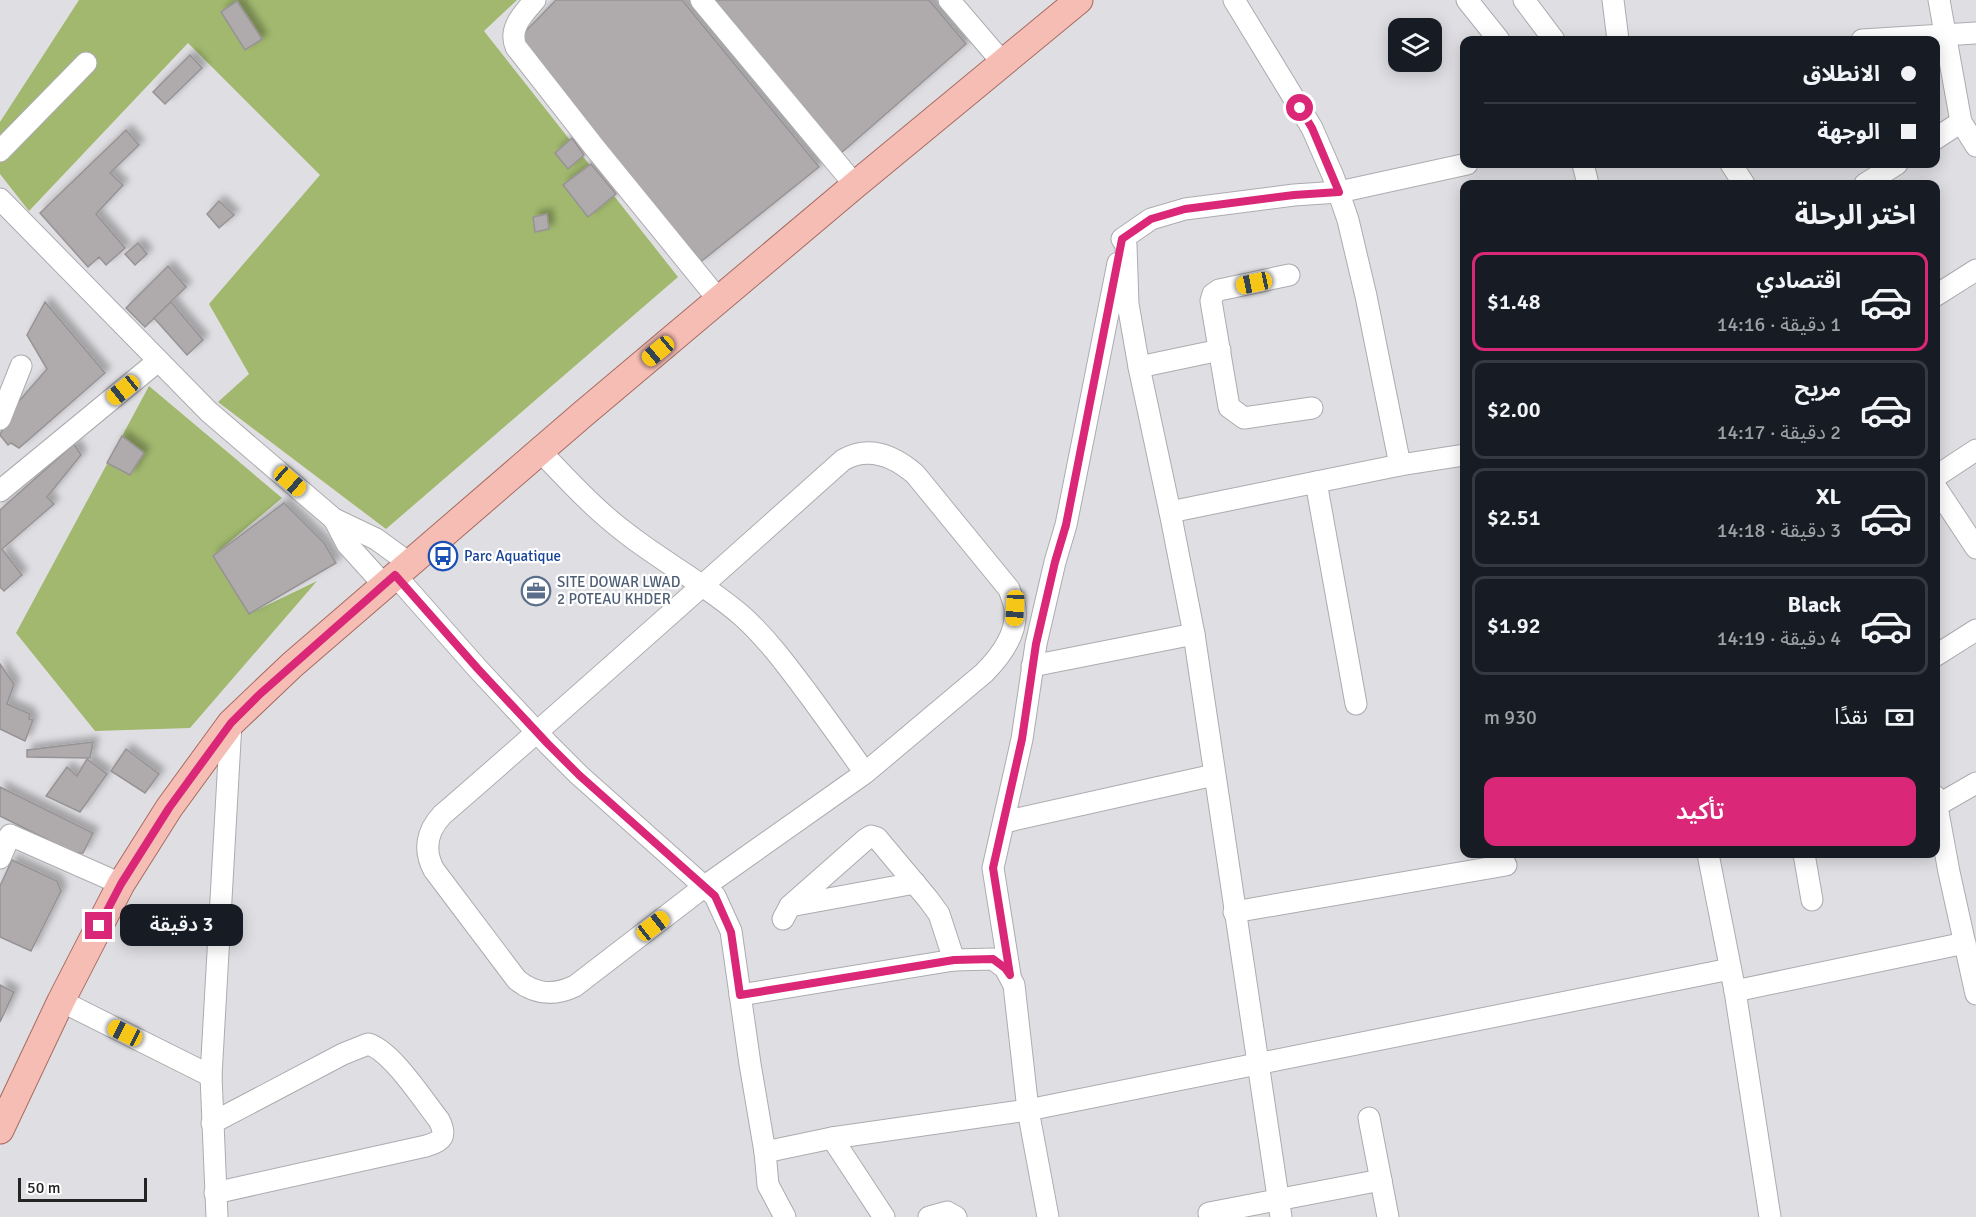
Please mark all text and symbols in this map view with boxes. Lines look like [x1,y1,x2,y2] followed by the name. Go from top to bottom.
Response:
[1388,18,1442,72] map controls
[1388,18,1442,72] button: layers
[1803,60,1880,87] text: الانطلاق
[1286,94,1313,121] route start
[1817,118,1880,145] text: الوجهة
[1795,199,1916,232] text: اختر الرحلة
[1756,267,1841,294] text: اقتصادي
[1235,270,1273,296] car
[1859,275,1913,329] icon: car
[1487,288,1541,315] text: $1.48
[1717,312,1841,337] text: 1 دقيقة · 14:16
[638,333,678,369] car
[103,372,143,408] car
[1795,375,1841,402] text: مريح
[1859,383,1913,437] icon: car
[1487,396,1541,423] text: $2.00
[1717,420,1841,445] text: 2 دقيقة · 14:17
[271,462,309,500] car
[1816,483,1841,510] text: XL
[1859,491,1913,545] icon: car
[1487,504,1541,531] text: $2.51
[1717,518,1841,543] text: 3 دقيقة · 14:18
[427,540,459,572] bus stop icon: Parc Aquatique
[464,547,561,565] place label: Parc Aquatique
[557,573,681,608] place label: SITE DOWAR LWAD 2 POTEAU KHDER
[520,575,552,607] office icon: SITE DOWAR LWAD 2 POTEAU KHDER
[1005,590,1025,626] car
[1787,591,1841,618] text: Black
[1859,599,1913,653] icon: car
[1487,612,1541,639] text: $1.92
[1717,626,1841,651] text: 4 دقيقة · 14:19
[1883,701,1916,734] icon: cash
[1834,703,1868,730] text: نقدًا
[1484,705,1537,730] text: 930 m
[1484,777,1916,846] button: تأكيد
[120,905,243,947] callout: 3 دقيقة
[633,908,673,944] car
[85,912,112,939] route end
[150,912,213,937] text: 3 دقيقة
[105,1017,145,1049] car
[18,1175,147,1202] scale bar
[27,1178,61,1198] text: 50 m

